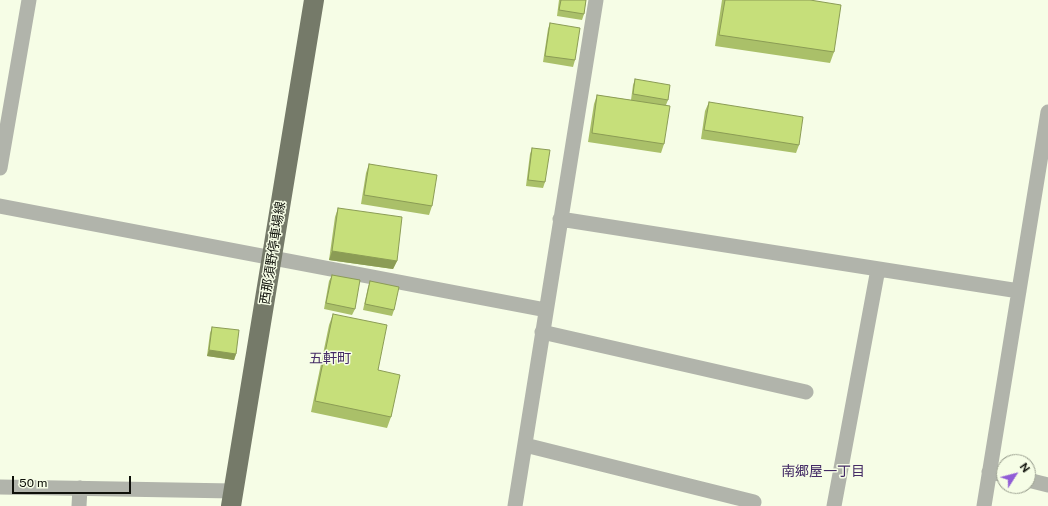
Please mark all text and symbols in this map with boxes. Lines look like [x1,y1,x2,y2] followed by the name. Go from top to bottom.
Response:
[257,200,289,306] street label: 西那須野停車場線
[309,351,351,367] district label: 五軒町
[996,454,1036,494] north arrow
[1018,461,1032,475] text: N
[781,464,865,480] district label: 南郷屋一丁目
[14,468,133,494] scale bar
[19,476,47,490] text: 50 m

